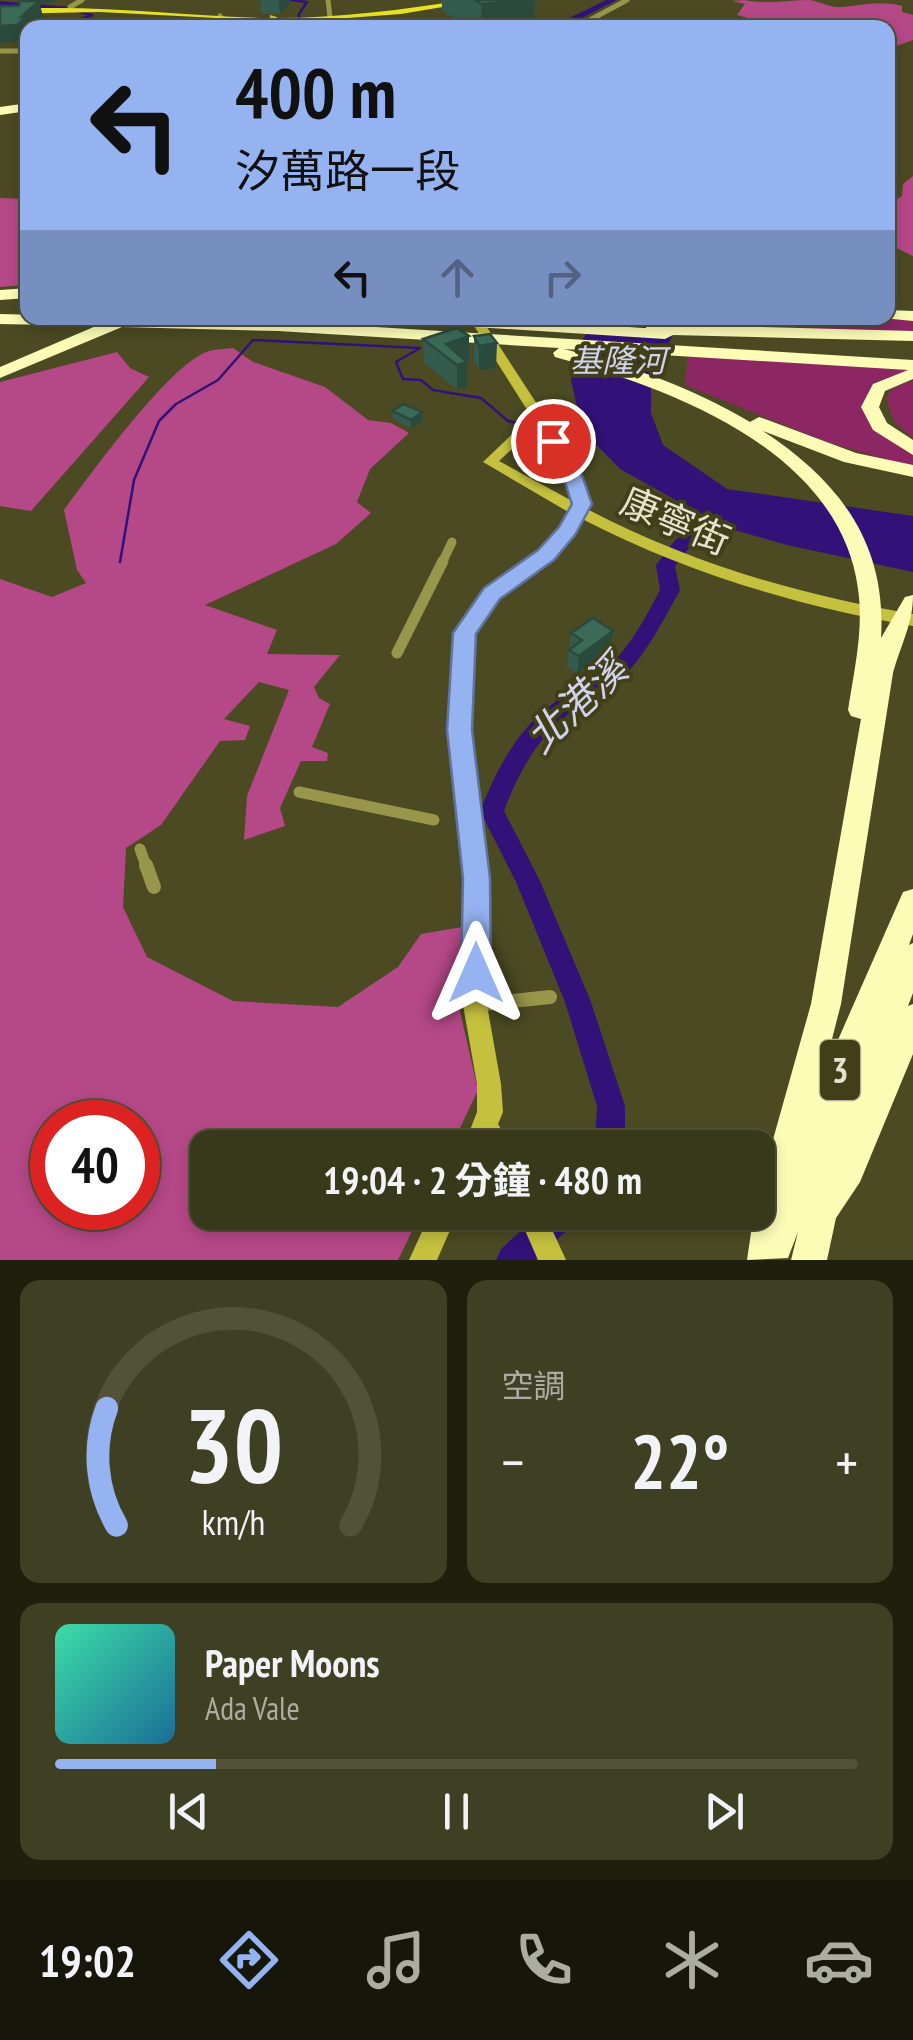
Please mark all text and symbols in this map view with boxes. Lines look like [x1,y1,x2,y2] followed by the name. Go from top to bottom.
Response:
[235,47,396,137] text: 400 m
[70,60,200,190] icon: left
[235,141,460,199] text: 汐萬路一段
[325,250,380,305] icon: left
[430,250,485,305] icon: ahead
[535,250,590,305] icon: right
[570,339,672,381] water label: 基隆河
[511,399,596,484] pin
[526,414,581,469] icon: arrive
[614,475,738,565] street label: 康寧街
[514,640,641,763] water label: 北港溪
[424,921,528,1025] position arrow
[820,1040,860,1100] road number: 3
[30,1100,160,1230] speed limit sign: 40
[323,1155,642,1204] text: 19:04 · 2 分鐘 · 480 m
[502,1364,566,1406] text: 空調
[184,1377,283,1512] text: 30
[630,1413,729,1510] text: 22°
[502,1426,524,1497] text: −
[835,1426,858,1497] text: +
[202,1499,265,1545] text: km/h
[205,1638,380,1687] text: Paper Moons
[205,1687,300,1729] text: Ada Vale
[161,1784,216,1839] icon: previous
[429,1784,484,1839] icon: pause
[697,1784,752,1839] icon: next
[214,1925,284,1995] icon: directions
[361,1925,431,1995] icon: music
[509,1925,579,1995] icon: phone
[657,1925,727,1995] icon: climate
[804,1925,874,1995] icon: car
[39,1931,136,1989] text: 19:02

